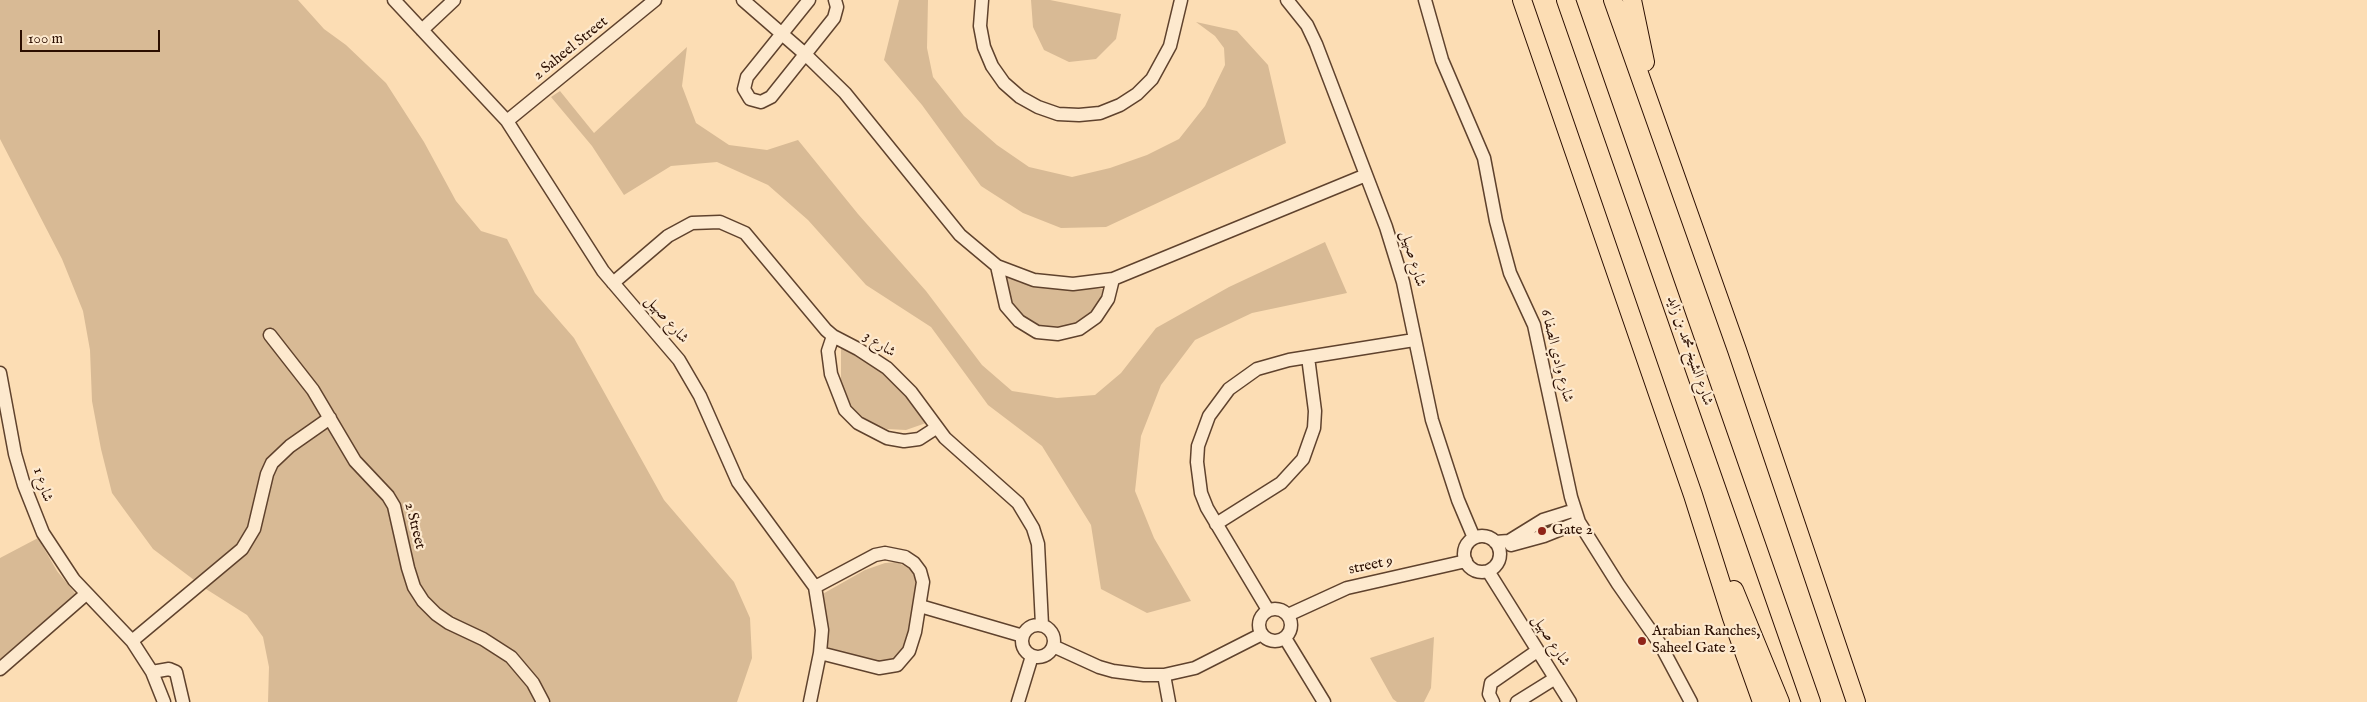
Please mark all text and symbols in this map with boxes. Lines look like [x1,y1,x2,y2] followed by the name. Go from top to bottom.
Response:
[530,13,612,85] street label: 2 Saheel Street
[22,20,162,52] scale bar
[28,29,63,48] text: 100 m
[1395,229,1429,289] street label: شارع صهيل
[640,292,692,348] street label: شارع صهيل
[1662,294,1716,408] street label: شارع الشيخ محمد بن زايد
[1536,308,1576,404] street label: شارع وادي الصفا 6
[859,328,899,362] street label: 3 شارع
[28,466,56,504] street label: شارع 1
[400,501,428,551] street label: 2 Street
[1552,522,1593,540] place label: Gate 2
[1536,525,1548,537] marker: Gate 2
[1347,553,1395,579] street label: street 9
[1527,612,1573,670] street label: شارع صهيل
[1652,623,1760,658] place label: Arabian Ranches, Saheel Gate 2
[1636,635,1648,647] marker: Arabian Ranches, Saheel Gate 2

